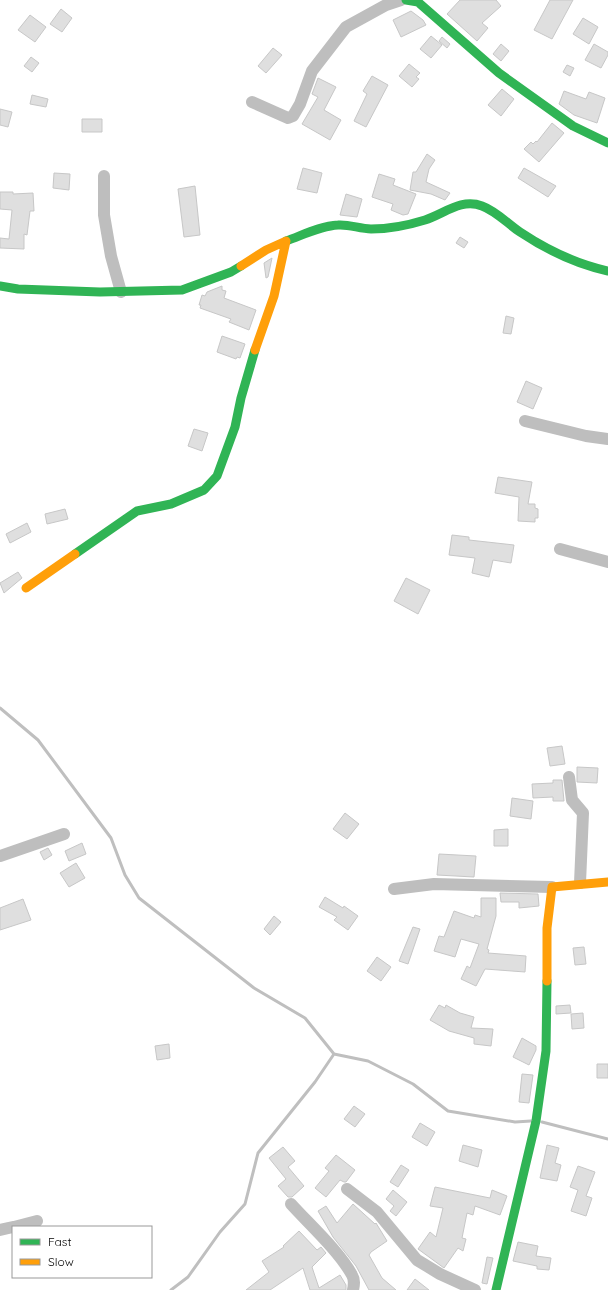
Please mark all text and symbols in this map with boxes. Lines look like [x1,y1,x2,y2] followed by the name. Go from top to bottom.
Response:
[12,1226,152,1278] legend
[48,1234,72,1249] text: Fast
[48,1254,74,1269] text: Slow

